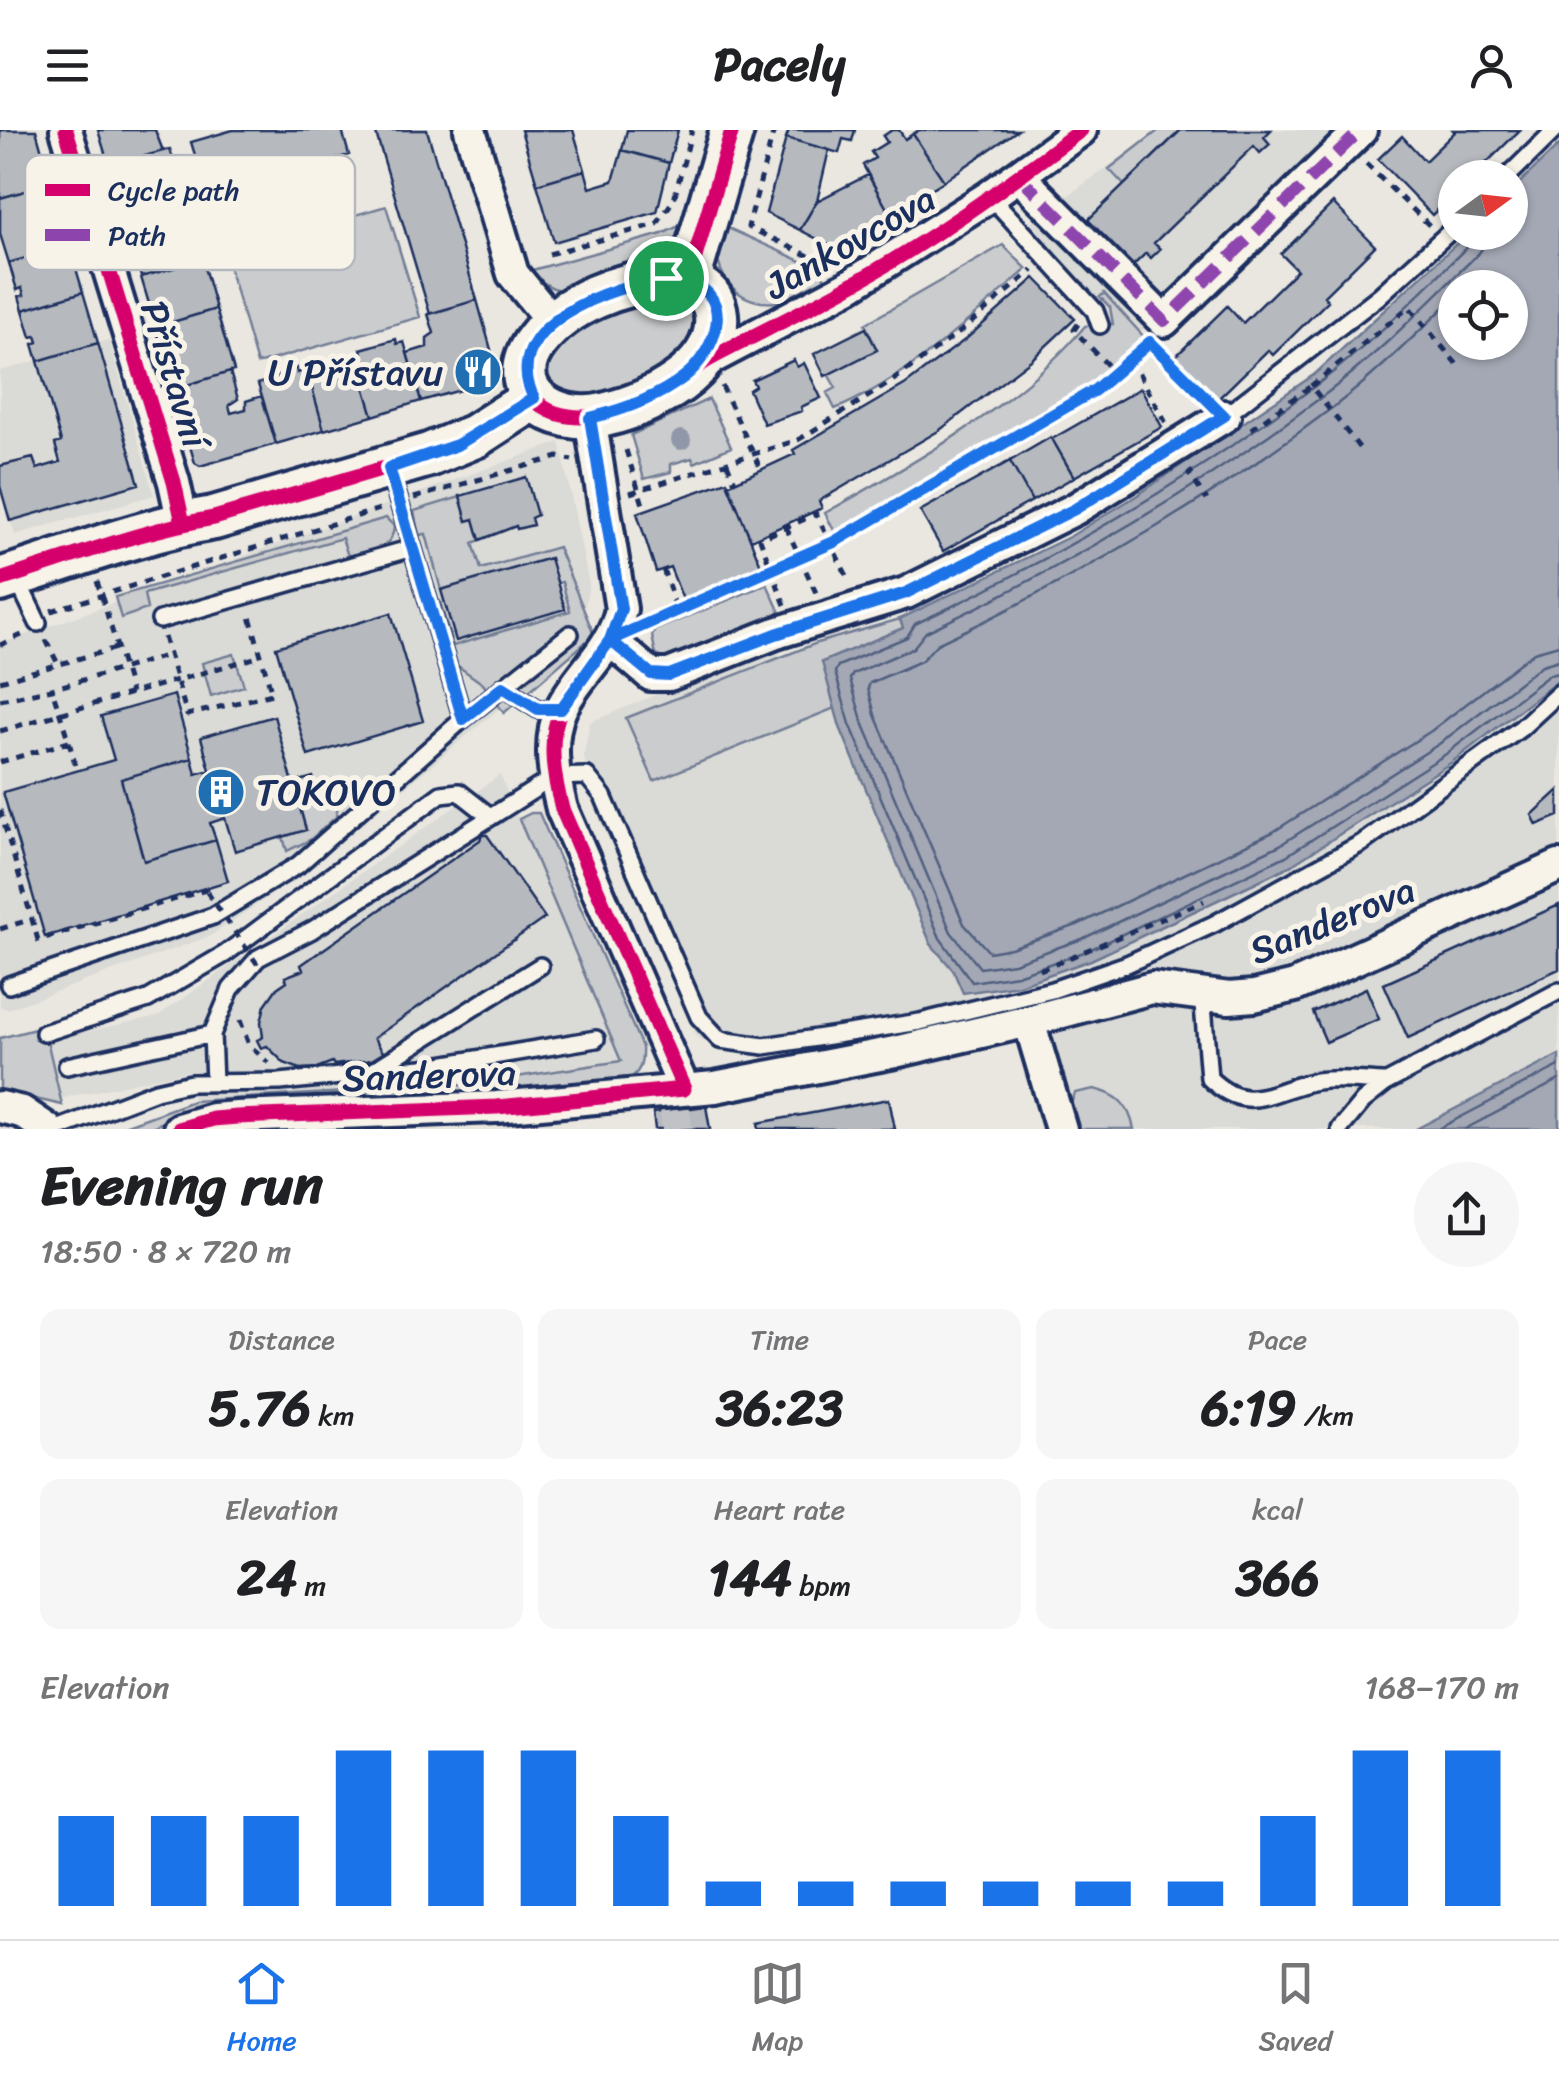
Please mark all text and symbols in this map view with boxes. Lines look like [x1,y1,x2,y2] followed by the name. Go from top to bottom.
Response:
[714,25,845,105] text: Pacely
[40,38,95,93] icon: menu
[1464,38,1519,93] icon: person
[25,155,355,270] legend
[1438,160,1528,250] north arrow
[1438,160,1528,360] map controls
[108,166,239,215] text: Cycle path
[750,166,949,320] street label: Jankovcova
[108,211,166,260] text: Path
[624,236,709,321] pin
[639,251,694,306] icon: arrive
[1438,270,1528,360] button: locate
[120,292,230,460] street label: Přístavní
[268,339,443,406] place label: U Přístavu
[452,346,504,398] restaurant icon: U Přístavu
[256,759,397,826] place label: TOKOVO
[195,766,247,818] building icon: TOKOVO
[1239,857,1425,984] street label: Sanderova
[341,1039,517,1112] street label: Sanderova
[40,1137,323,1234] text: Evening run
[1414,1162,1519,1267] button: share
[40,1223,291,1280] text: 18:50 · 8 × 720 m
[228,1315,335,1364] text: Distance
[750,1315,809,1364] text: Time
[1248,1315,1307,1364] text: Pace
[208,1364,311,1453] text: 5.76
[716,1364,843,1453] text: 36:23
[1201,1364,1297,1453] text: 6:19
[311,1391,355,1440] text: km
[1297,1391,1354,1440] text: /km
[225,1485,338,1534] text: Elevation
[714,1485,845,1534] text: Heart rate
[1252,1485,1303,1534] text: kcal
[237,1534,297,1623] text: 24
[708,1534,792,1623] text: 144
[1235,1534,1320,1623] text: 366
[297,1561,326,1610] text: m
[792,1561,851,1610] text: bpm
[40,1659,170,1716] text: Elevation
[1365,1659,1519,1716] text: 168–170 m
[227,1956,297,2065] tab: Home
[750,1956,805,2065] tab: Map
[1258,1956,1332,2065] tab: Saved

